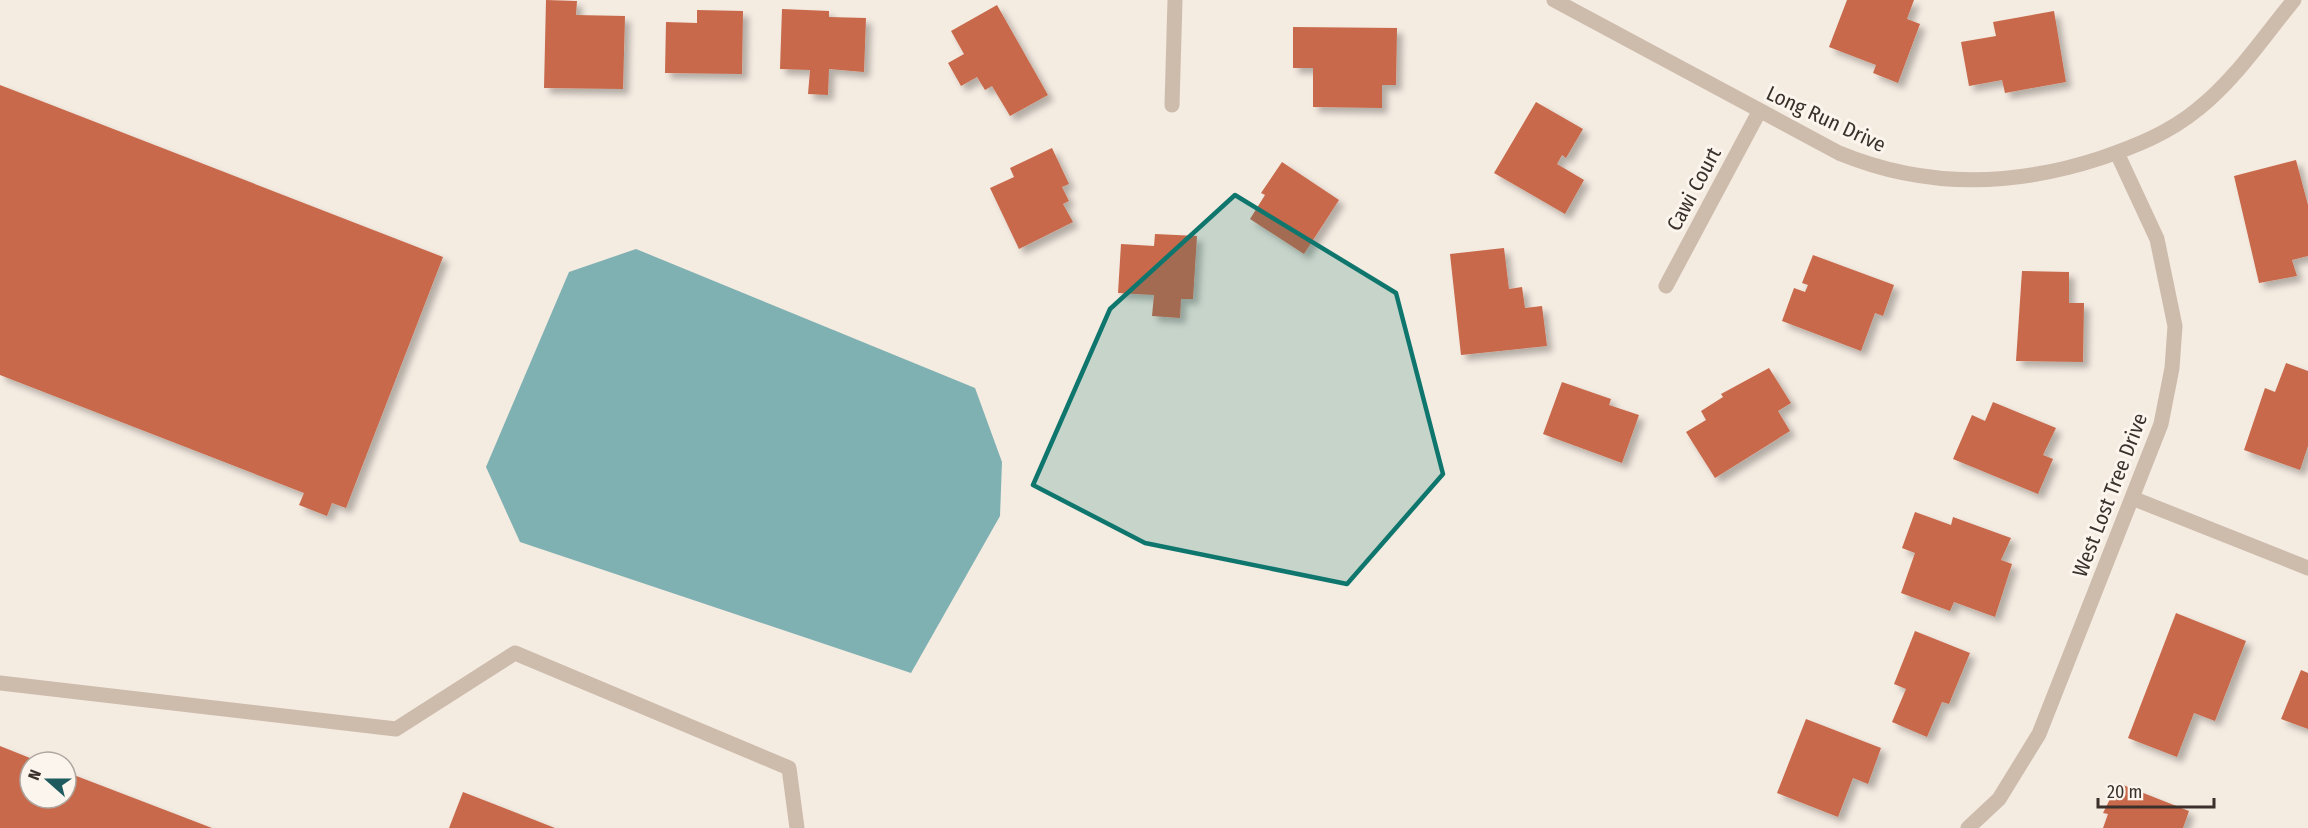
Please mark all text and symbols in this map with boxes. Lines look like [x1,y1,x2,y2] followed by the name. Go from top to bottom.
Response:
[1762,80,1890,158] street label: Long Run Drive
[1661,143,1727,235] street label: Cawi Court
[2067,409,2153,581] street label: West Lost Tree Drive
[18,750,78,810] north arrow
[24,767,45,783] text: N
[2098,771,2214,809] scale bar
[2107,781,2142,803] text: 20 m

